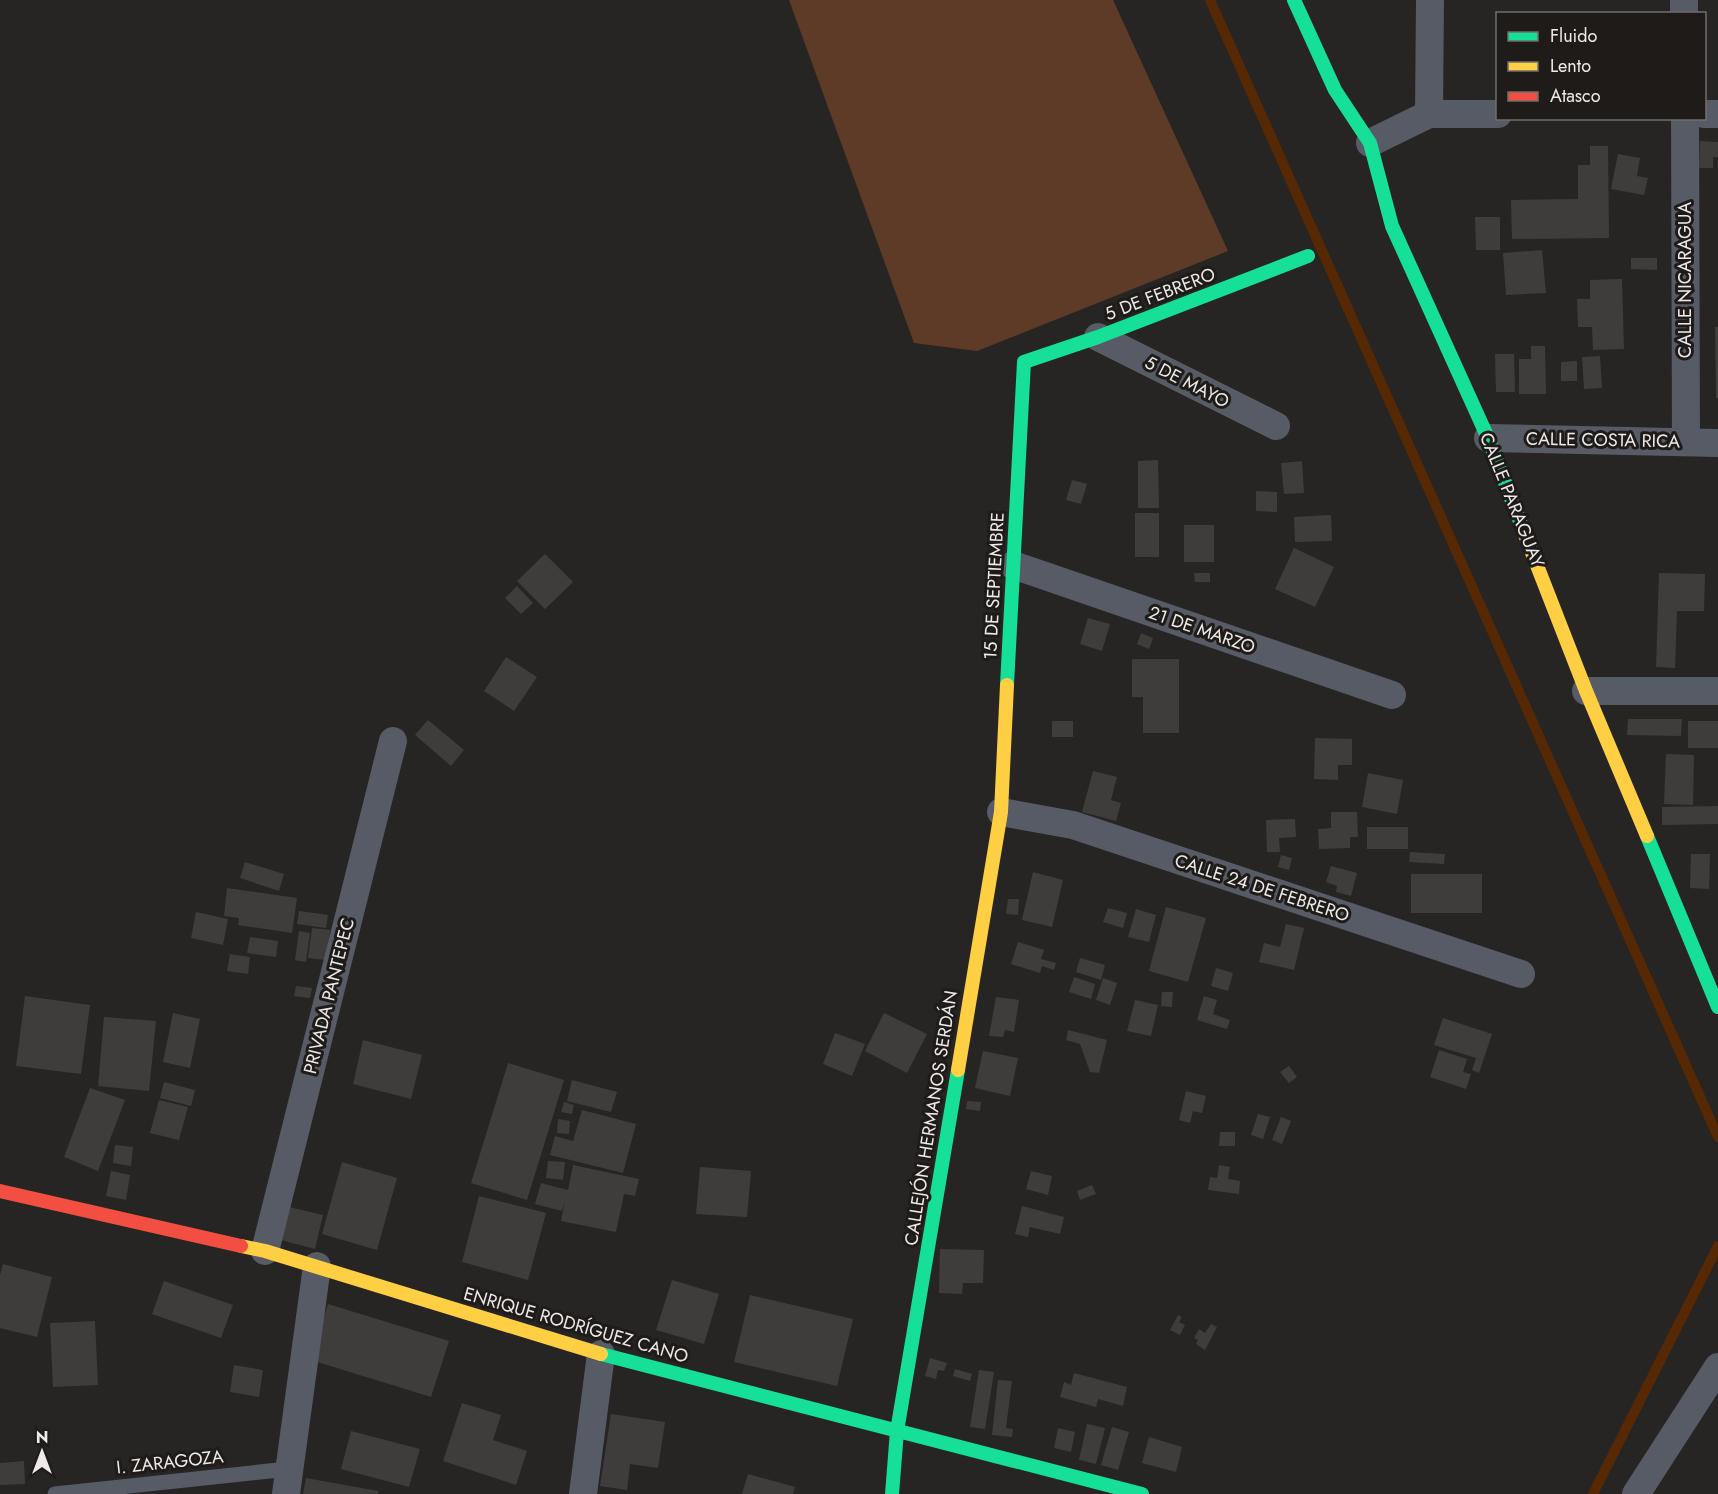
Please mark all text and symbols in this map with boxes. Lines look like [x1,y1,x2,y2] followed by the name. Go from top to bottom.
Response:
[1496,12,1706,120] legend
[1550,23,1598,49] text: Fluido
[1550,53,1591,79] text: Lento
[1550,83,1601,109] text: Atasco
[1672,202,1698,358] street label: CALLE NICARAGUA
[1101,261,1219,327] street label: 5 DE FEBRERO
[1140,350,1234,414] street label: 5 DE MAYO
[1526,426,1680,454] street label: CALLE COSTA RICA
[1473,429,1551,572] street label: CALLE PARAGUAY
[977,512,1011,660] street label: 15 DE SEPTIEMBRE
[1145,600,1259,660] street label: 21 DE MARZO
[1171,847,1353,929] street label: CALLE 24 DE FEBRERO
[297,915,361,1077] street label: PRIVADA PANTEPEC
[898,989,964,1247] street label: CALLEJÓN HERMANOS SERDÁN
[461,1280,691,1370] street label: ENRIQUE RODRÍGUEZ CANO
[12,1422,72,1482] north arrow
[36,1426,48,1449] text: N
[115,1443,225,1481] street label: I. ZARAGOZA

